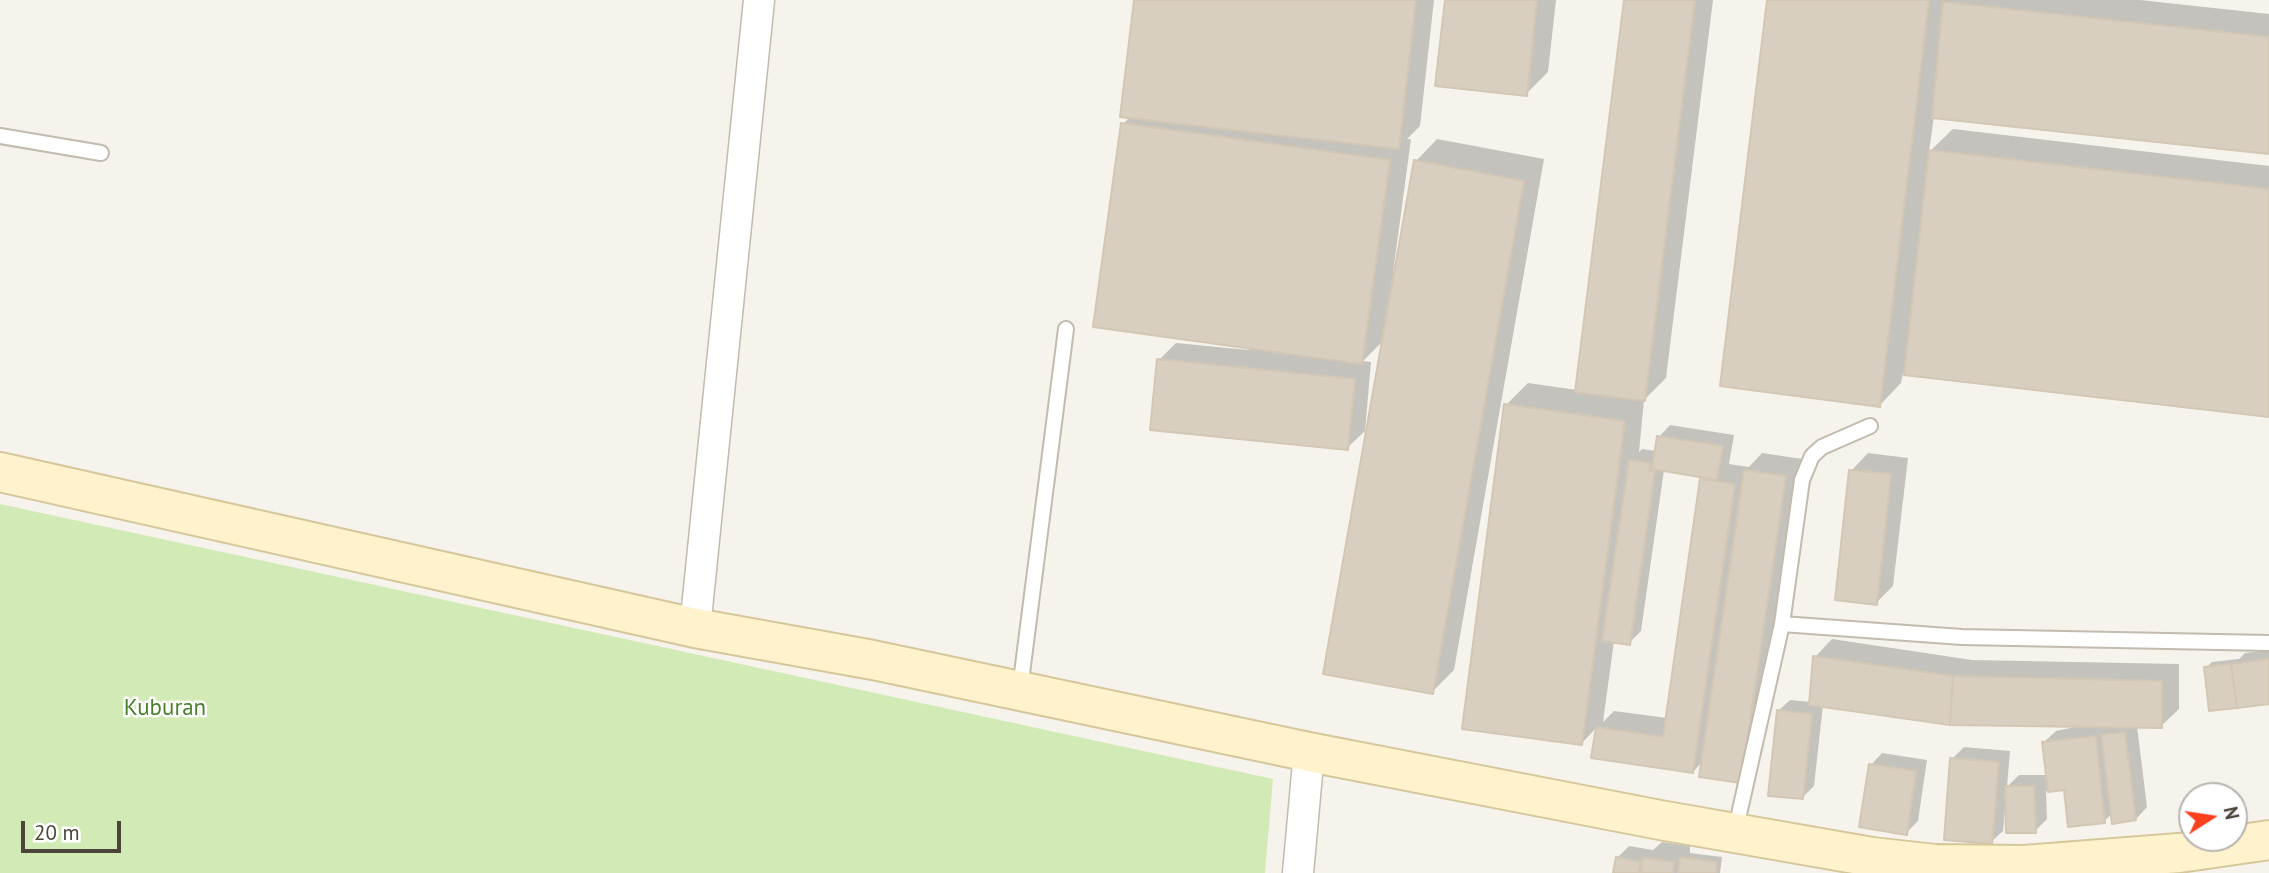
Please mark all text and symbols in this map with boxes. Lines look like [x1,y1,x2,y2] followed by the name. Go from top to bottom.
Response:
[124,694,206,722] park label: Kuburan
[2178,782,2248,852] north arrow
[2219,804,2245,822] text: N
[24,806,124,850] scale bar
[34,819,80,846] text: 20 m

